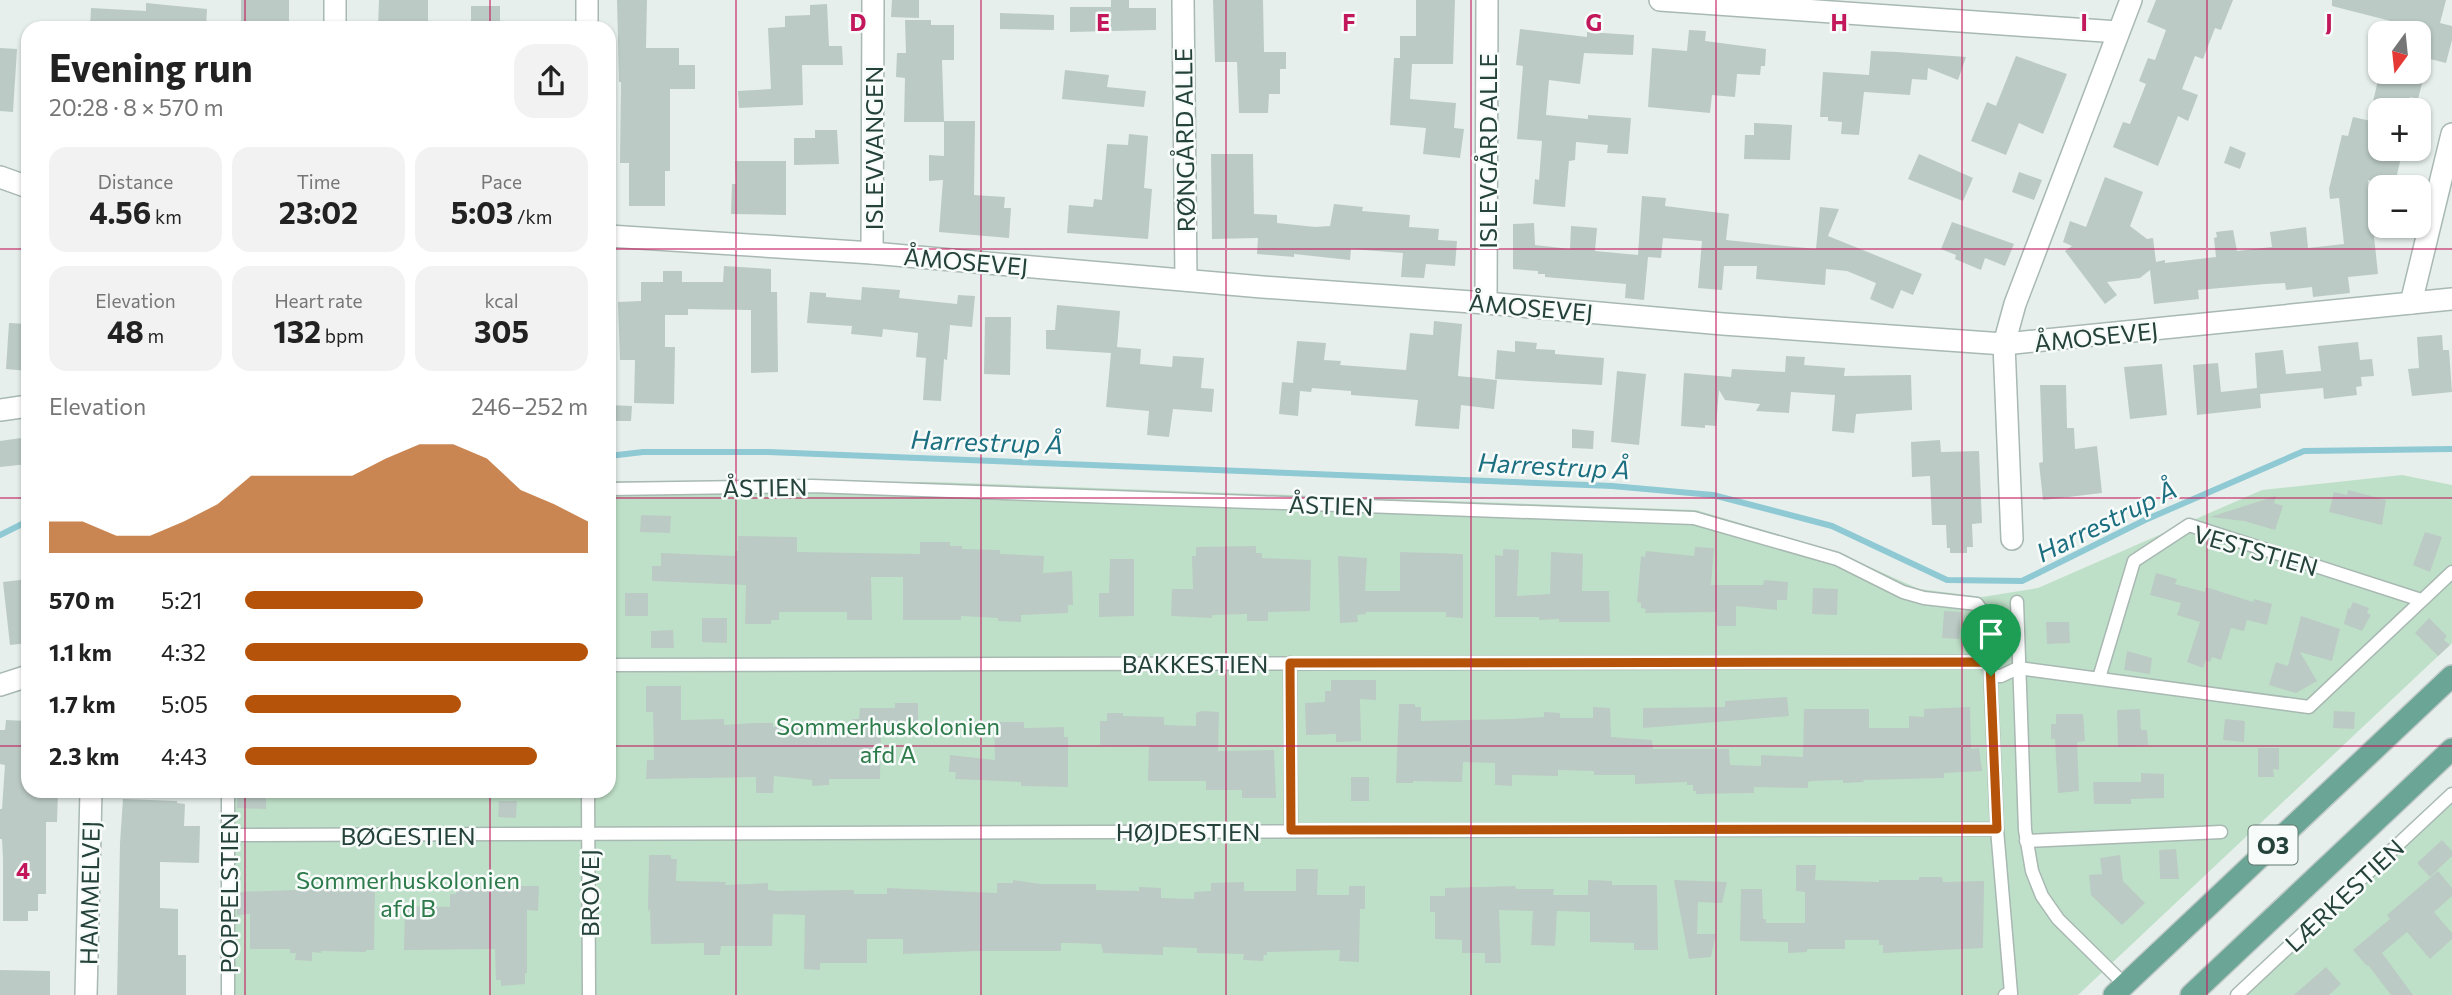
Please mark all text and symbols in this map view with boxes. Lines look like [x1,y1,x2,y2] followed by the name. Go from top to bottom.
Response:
[850,8,867,36] text: D
[1096,8,1110,36] text: E
[1342,8,1356,36] text: F
[1586,8,1602,36] text: G
[1830,8,1848,36] text: H
[2080,8,2088,36] text: I
[2325,8,2333,36] text: J
[2368,21,2431,84] north arrow
[2368,21,2431,238] map controls
[49,43,253,90] text: Evening run
[514,44,588,118] button: share
[1168,48,1200,232] street label: RØNGÅRD ALLE
[1473,53,1502,249] street label: ISLEVGÅRD ALLE
[859,66,888,230] street label: ISLEVVANGEN
[49,93,224,121] text: 20:28 · 8 × 570 m
[2368,98,2431,161] button: +
[98,170,173,193] text: Distance
[297,170,340,193] text: Time
[481,170,522,193] text: Pace
[2368,175,2431,238] button: −
[89,193,151,230] text: 4.56
[279,193,358,230] text: 23:02
[451,193,513,230] text: 5:03
[151,205,182,228] text: km
[513,205,552,228] text: /km
[903,241,1029,281] street label: ÅMOSEVEJ
[1468,287,1594,327] street label: ÅMOSEVEJ
[95,289,176,312] text: Elevation
[274,289,363,312] text: Heart rate
[484,289,519,312] text: kcal
[107,312,144,349] text: 48
[273,312,321,349] text: 132
[474,312,529,349] text: 305
[2032,315,2160,357] street label: ÅMOSEVEJ
[144,324,164,347] text: m
[321,324,364,347] text: bpm
[49,392,146,420] text: Elevation
[471,392,588,420] text: 246–252 m
[910,423,1064,459] water label: Harrestrup Å
[1477,446,1631,484] water label: Harrestrup Å
[722,472,808,502] street label: ÅSTIEN
[2031,473,2181,567] water label: Harrestrup Å
[1288,489,1374,521] street label: ÅSTIEN
[2190,518,2322,582] street label: VESTSTIEN
[49,586,115,614] text: 570 m
[161,586,202,614] text: 5:21
[1961,604,2021,676] pin
[1972,615,2010,653] icon: arrive
[49,638,112,666] text: 1.1 km
[161,638,206,666] text: 4:32
[1122,649,1268,678] street label: BAKKESTIEN
[49,690,116,718] text: 1.7 km
[161,690,208,718] text: 5:05
[776,711,1000,768] park label: Sommerhuskolonien afd A
[49,742,119,770] text: 2.3 km
[161,742,207,770] text: 4:43
[214,813,243,973] street label: POPPELSTIEN
[1116,817,1260,846] street label: HØJDESTIEN
[73,821,105,965] street label: HAMMELVEJ
[340,821,476,850] street label: BØGESTIEN
[2248,825,2298,864] road number: O3
[2279,833,2409,957] street label: LÆRKESTIEN
[575,849,604,937] street label: BROVEJ
[16,856,30,884] text: 4
[296,865,520,922] park label: Sommerhuskolonien afd B

